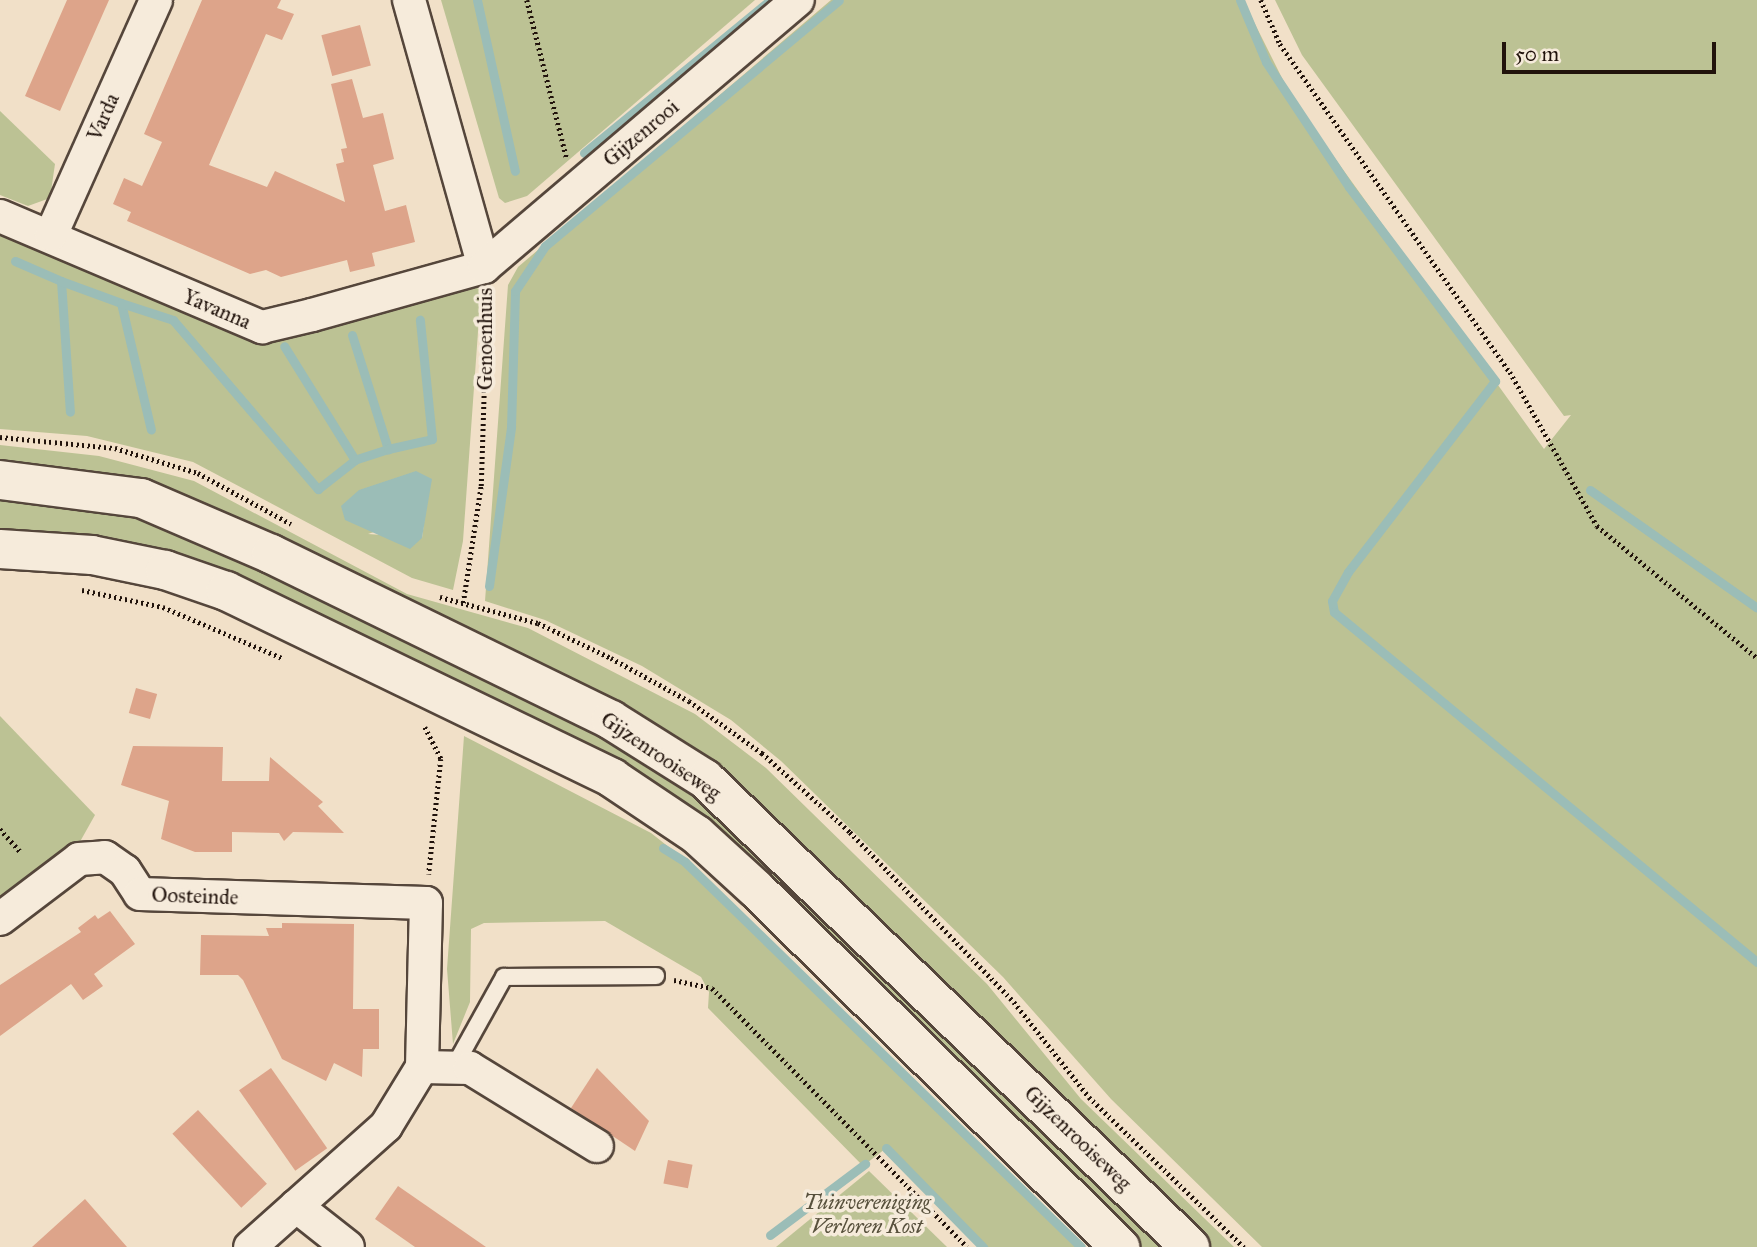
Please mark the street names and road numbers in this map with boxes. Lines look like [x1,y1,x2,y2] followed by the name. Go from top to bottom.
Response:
[82,89,124,145] street label: Varda
[598,94,684,172] street label: Gijzenrooi
[179,283,255,335] street label: Yavanna
[472,288,498,390] street label: Genoenhuis
[596,707,726,805] street label: Gijzenrooiseweg
[151,882,239,910] street label: Oosteinde
[1019,1080,1137,1196] street label: Gijzenrooiseweg

